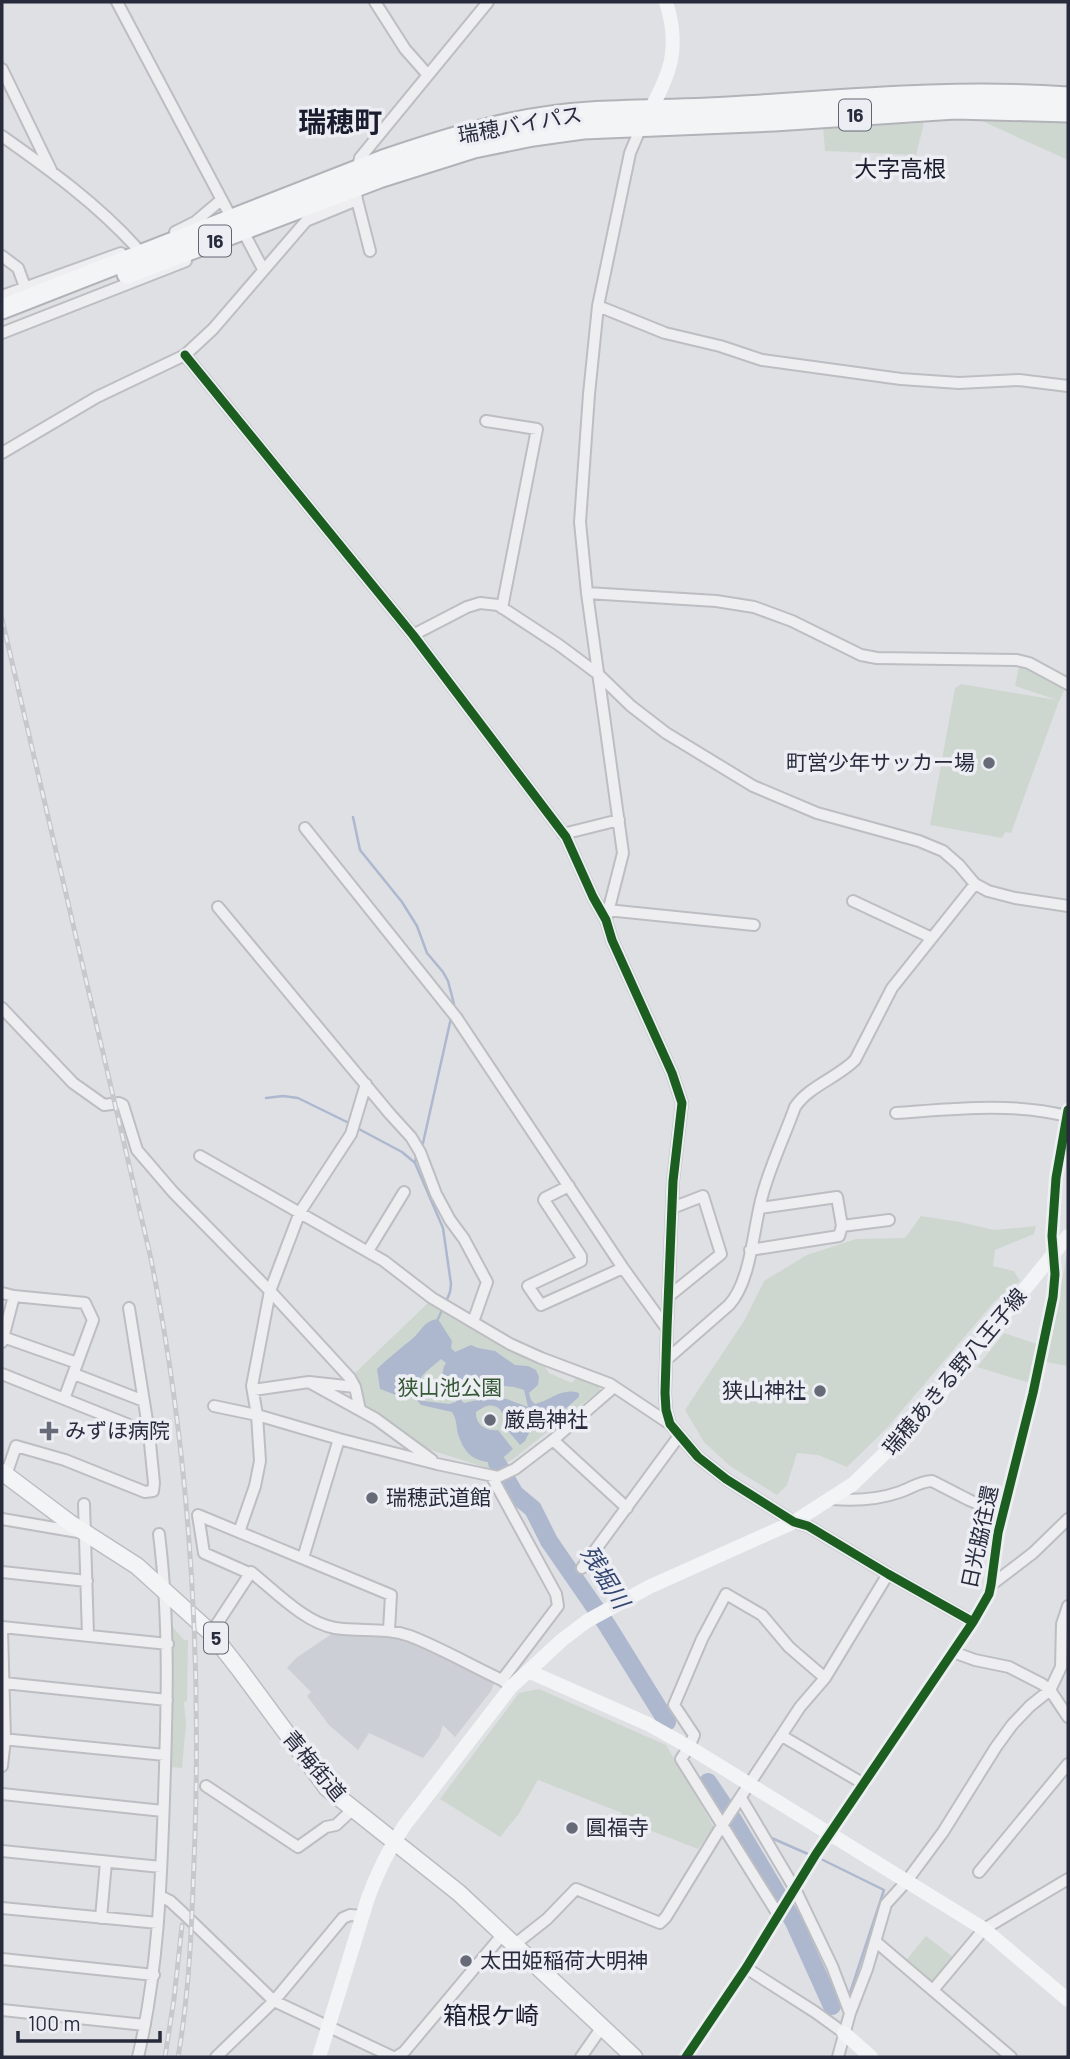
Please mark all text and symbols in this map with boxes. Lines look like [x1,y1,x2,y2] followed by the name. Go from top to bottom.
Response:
[839,99,871,130] road number: 16
[456,100,584,147] street label: 瑞穂バイパス
[298,104,382,138] district label: 瑞穂町
[854,154,946,182] district label: 大字高根
[199,226,231,256] road number: 16
[786,749,975,774] place label: 町営少年サッカー場
[981,755,997,771] marker: 町営少年サッカー場
[877,1283,1031,1459] street label: 瑞穂あきる野八王子線
[398,1374,503,1399] park label: 狭山池公園
[722,1377,806,1402] place label: 狭山神社
[812,1383,828,1399] marker: 狭山神社
[504,1406,588,1431] place label: 厳島神社
[482,1412,498,1428] marker: 厳島神社
[65,1417,170,1442] place label: みずほ病院
[39,1421,59,1441] marker: みずほ病院
[955,1483,1002,1591] street label: 日光脇往還
[386,1484,491,1509] place label: 瑞穂武道館
[364,1490,380,1506] marker: 瑞穂武道館
[576,1540,638,1616] water label: 残堀川
[204,1622,228,1654] road number: 5
[279,1725,352,1805] street label: 青梅街道
[586,1814,649,1839] place label: 圓福寺
[564,1820,580,1836] marker: 圓福寺
[480,1947,648,1972] place label: 太田姫稲荷大明神
[458,1953,474,1969] marker: 太田姫稲荷大明神
[18,2000,159,2044] scale bar
[443,2000,539,2029] district label: 箱根ケ崎
[28,2010,81,2035] text: 100 m

